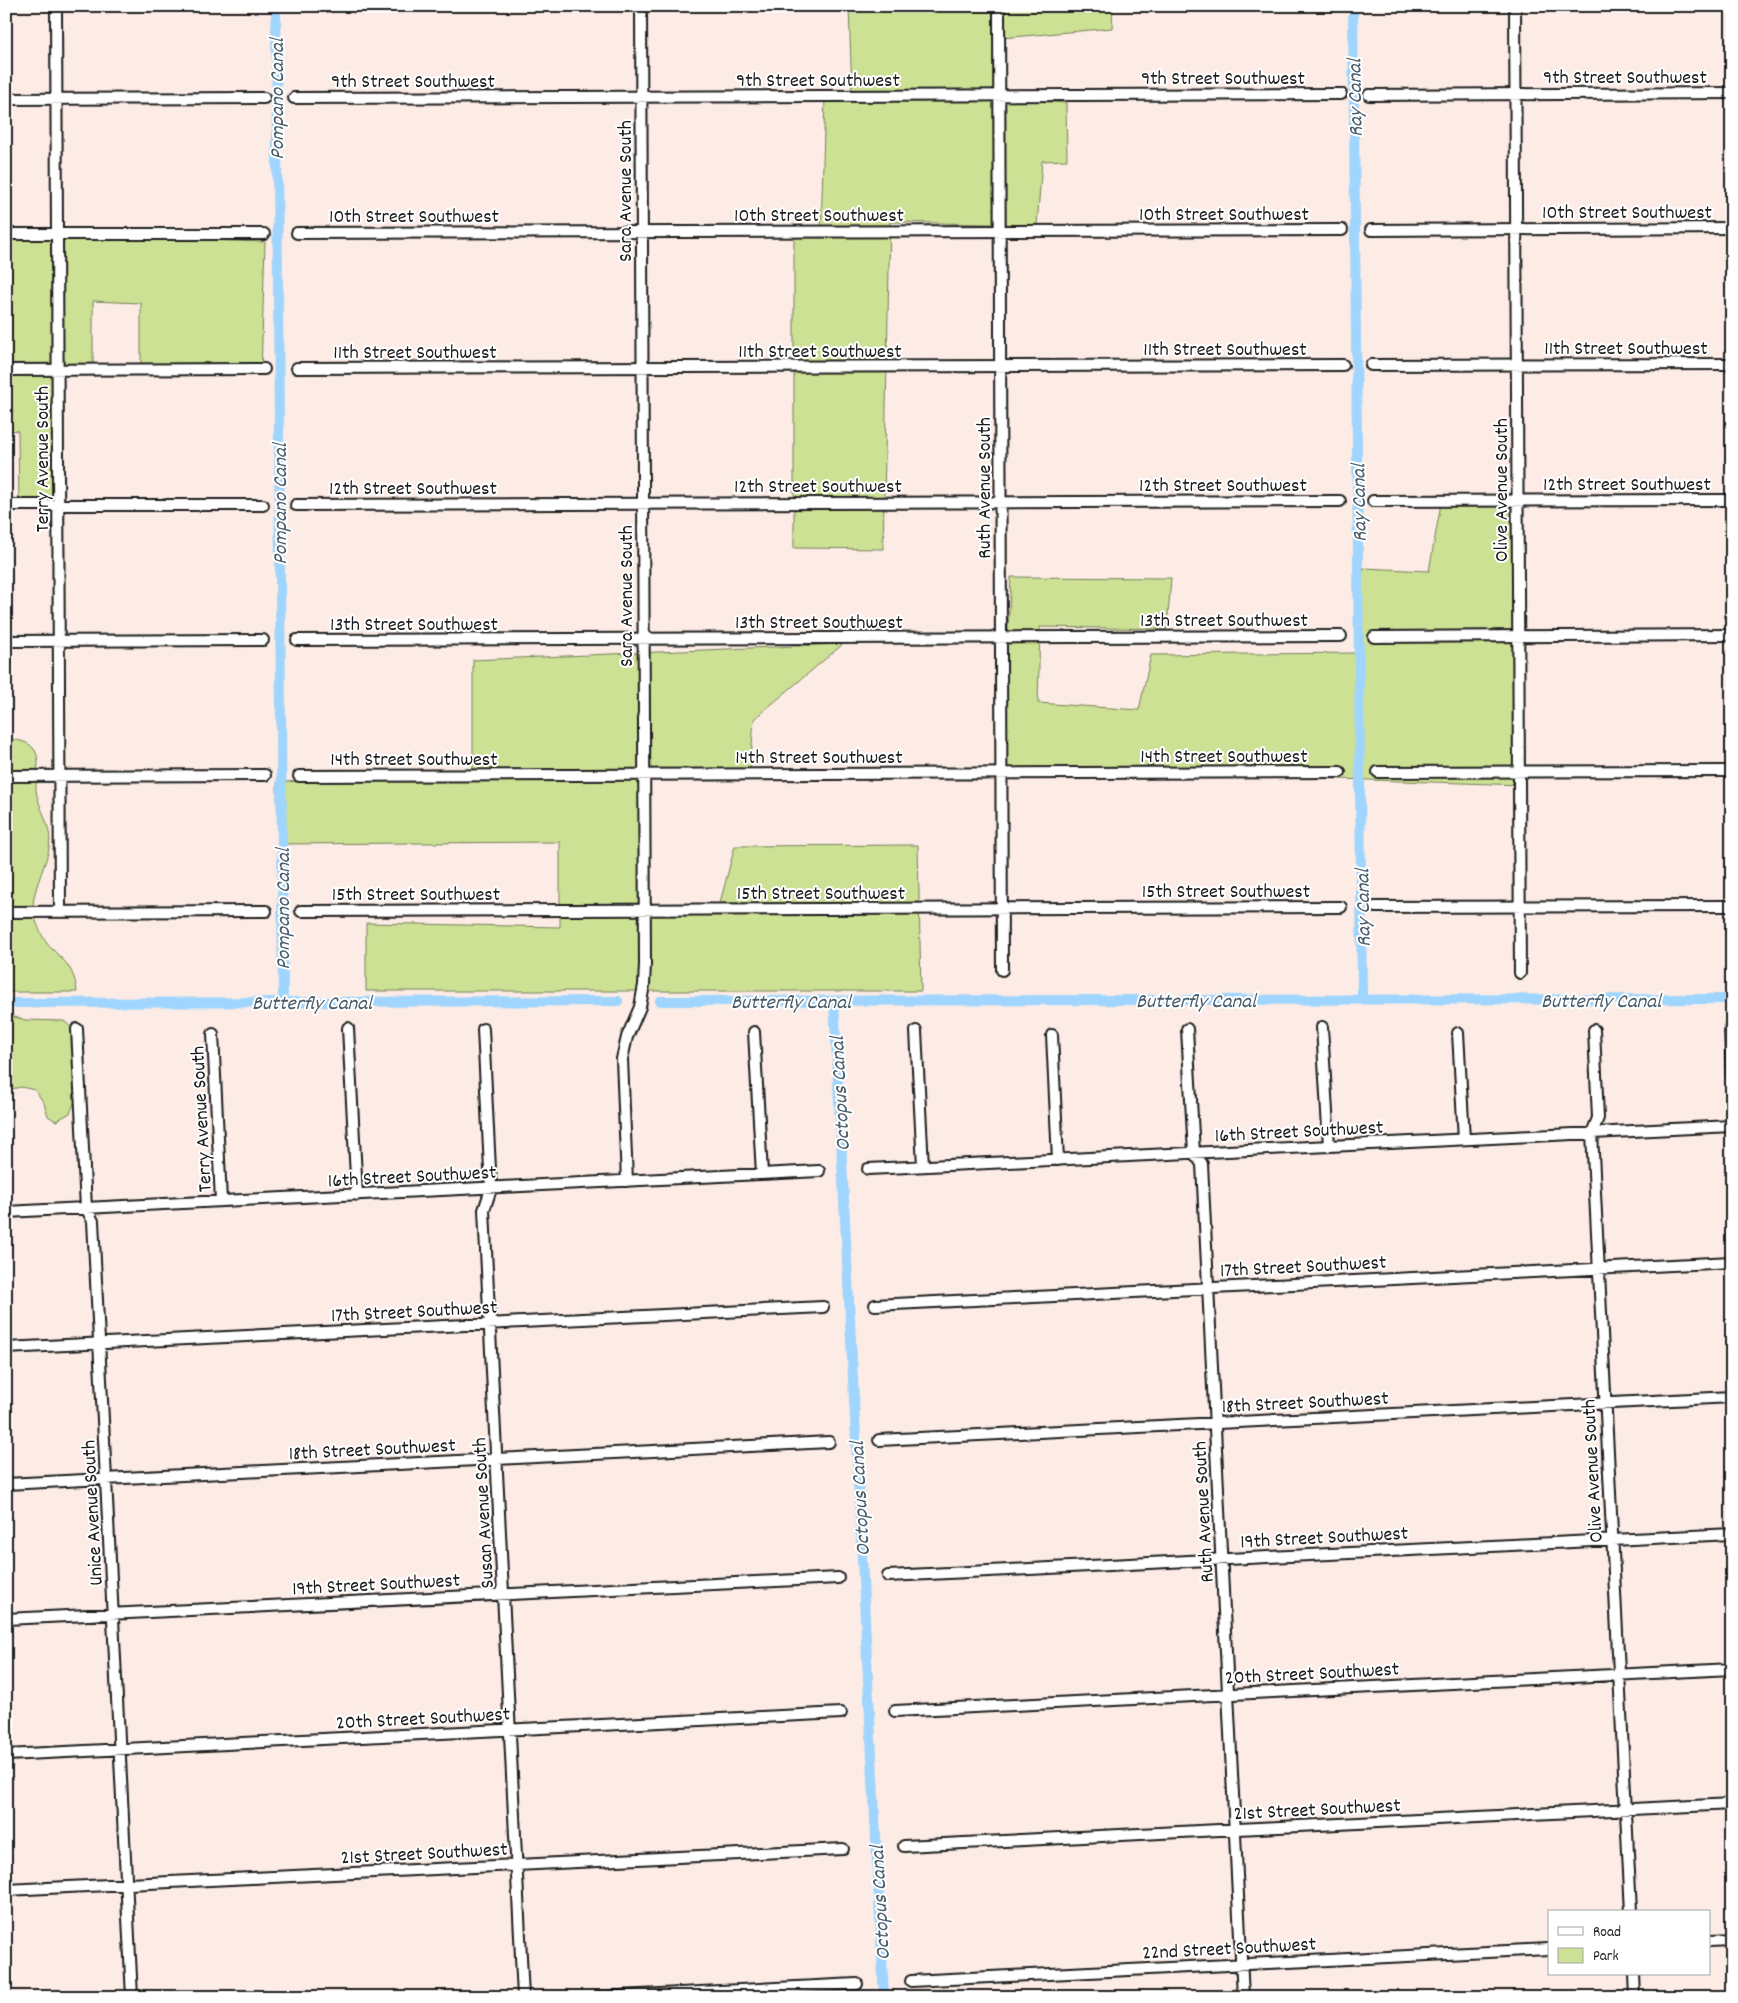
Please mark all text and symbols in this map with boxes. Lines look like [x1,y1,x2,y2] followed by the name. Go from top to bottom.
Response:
[264,36,294,160] water label: Pompano Canal
[1341,57,1373,137] water label: Ray Canal
[1543,65,1707,93] street label: 9th Street Southwest
[1141,66,1305,94] street label: 9th Street Southwest
[736,68,900,96] street label: 9th Street Southwest
[331,69,495,97] street label: 9th Street Southwest
[613,120,641,262] street label: Sara Avenue South
[1542,200,1712,228] street label: 10th Street Southwest
[1139,202,1309,230] street label: 10th Street Southwest
[734,203,904,231] street label: 10th Street Southwest
[329,204,499,232] street label: 10th Street Southwest
[1544,336,1708,364] street label: 11th Street Southwest
[1143,337,1307,365] street label: 11th Street Southwest
[738,339,902,367] street label: 11th Street Southwest
[333,340,497,368] street label: 11th Street Southwest
[30,386,58,532] street label: Terry Avenue South
[972,417,1000,559] street label: Ruth Avenue South
[1489,418,1517,562] street label: Olive Avenue South
[267,441,297,565] water label: Pompano Canal
[1345,462,1377,542] water label: Ray Canal
[1543,472,1711,500] street label: 12th Street Southwest
[1139,473,1307,501] street label: 12th Street Southwest
[734,474,902,502] street label: 12th Street Southwest
[329,476,497,504] street label: 12th Street Southwest
[614,525,642,667] street label: Sara Avenue South
[1140,608,1308,636] street label: 13th Street Southwest
[735,610,903,638] street label: 13th Street Southwest
[330,612,498,640] street label: 13th Street Southwest
[1140,744,1308,772] street label: 14th Street Southwest
[735,745,903,773] street label: 14th Street Southwest
[330,747,498,775] street label: 14th Street Southwest
[270,846,300,970] water label: Pompano Canal
[1349,867,1381,947] water label: Ray Canal
[1142,879,1310,907] street label: 15th Street Southwest
[737,881,905,909] street label: 15th Street Southwest
[332,882,500,910] street label: 15th Street Southwest
[1136,988,1258,1018] water label: Butterfly Canal
[1541,988,1663,1018] water label: Butterfly Canal
[731,989,853,1019] water label: Butterfly Canal
[252,990,374,1020] water label: Butterfly Canal
[824,1034,860,1152] water label: Octopus Canal
[185,1045,221,1193] street label: Terry Avenue South
[1214,1115,1384,1151] street label: 16th Street Southwest
[327,1160,497,1196] street label: 16th Street Southwest
[1219,1250,1387,1286] street label: 17th Street Southwest
[330,1295,498,1331] street label: 17th Street Southwest
[1221,1386,1389,1422] street label: 18th Street Southwest
[1576,1398,1612,1543] street label: Olive Avenue South
[288,1433,456,1469] street label: 18th Street Southwest
[467,1437,503,1589] street label: Susan Avenue South
[76,1439,112,1587] street label: Unice Avenue South
[844,1439,880,1557] water label: Octopus Canal
[1187,1440,1223,1583] street label: Ruth Avenue South
[1239,1521,1409,1557] street label: 19th Street Southwest
[291,1568,461,1604] street label: 19th Street Southwest
[1224,1656,1400,1694] street label: 20th Street Southwest
[335,1701,511,1739] street label: 20th Street Southwest
[1233,1793,1401,1829] street label: 21st Street Southwest
[340,1837,508,1873] street label: 21st Street Southwest
[864,1843,900,1961] water label: Octopus Canal
[1548,1910,1710,1976] legend
[1593,1922,1621,1944] text: Road
[1141,1931,1317,1969] street label: 22nd Street Southwest
[1593,1946,1619,1968] text: Park

